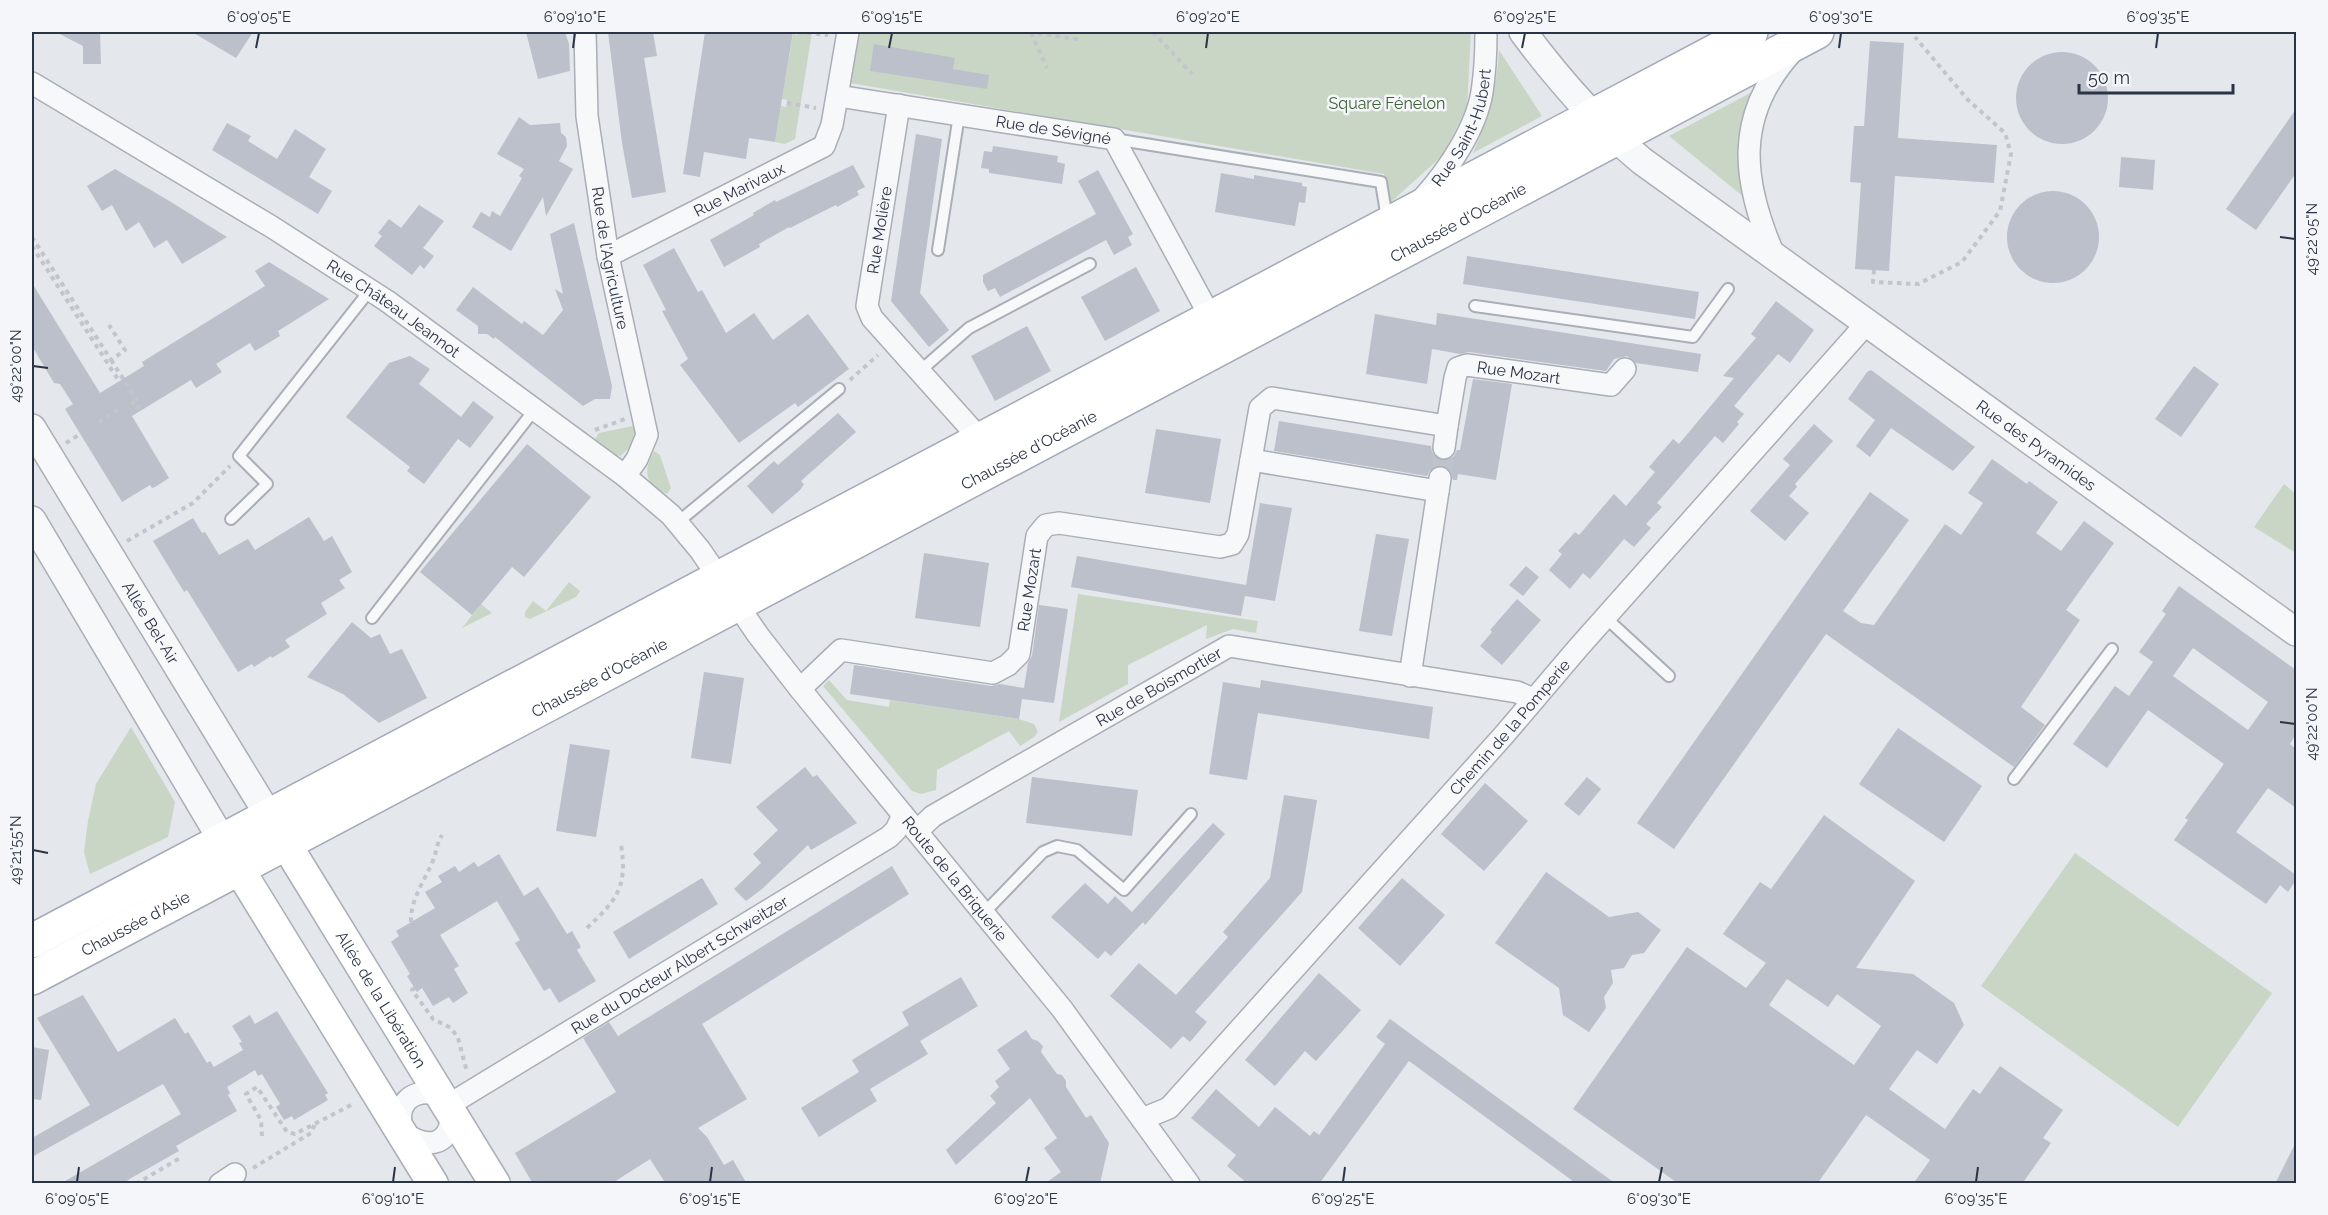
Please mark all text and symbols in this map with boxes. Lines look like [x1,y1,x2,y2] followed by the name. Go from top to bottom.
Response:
[227,8,291,26] text: 6°09'05"E
[544,8,606,26] text: 6°09'10"E
[861,8,923,26] text: 6°09'15"E
[1176,8,1240,26] text: 6°09'20"E
[1494,8,1556,26] text: 6°09'25"E
[1809,8,1873,26] text: 6°09'30"E
[2127,8,2190,26] text: 6°09'35"E
[2079,57,2234,95] scale bar
[1428,67,1495,190] street label: Rue Saint-Hubert
[2088,67,2130,88] text: 50 m
[1329,94,1445,113] park label: Square Fénelon
[994,112,1112,148] street label: Rue de Sévigné
[690,159,788,221] street label: Rue Marivaux
[1387,179,1530,266] street label: Chaussée d'Océanie
[588,185,633,331] street label: Rue de l'Agriculture
[863,185,896,275] street label: Rue Molière
[2303,203,2321,275] text: 49°22'05"N
[323,256,464,362] street label: Rue Château Jeannot
[7,329,25,403] text: 49°22'00"N
[1476,357,1562,388] street label: Rue Mozart
[1973,396,2100,495] street label: Rue des Pyramides
[958,406,1100,494] street label: Chaussée d'Océanie
[1014,546,1045,633] street label: Rue Mozart
[118,578,183,668] street label: Allée Bel-Air
[528,634,671,722] street label: Chaussée d'Océanie
[1092,643,1225,731] street label: Rue de Boismortier
[1446,656,1574,799] street label: Chemin de la Pomperie
[2303,687,2321,761] text: 49°22'00"N
[898,813,1011,945] street label: Route de la Briquerie
[7,815,25,885] text: 49°21'55"N
[78,887,193,960] street label: Chaussée d'Asie
[568,892,792,1038] street label: Rue du Docteur Albert Schweitzer
[332,928,430,1072] street label: Allée de la Libération
[45,1190,109,1208] text: 6°09'05"E
[362,1190,424,1208] text: 6°09'10"E
[679,1190,741,1208] text: 6°09'15"E
[994,1190,1058,1208] text: 6°09'20"E
[1312,1190,1374,1208] text: 6°09'25"E
[1627,1190,1691,1208] text: 6°09'30"E
[1945,1190,2008,1208] text: 6°09'35"E

